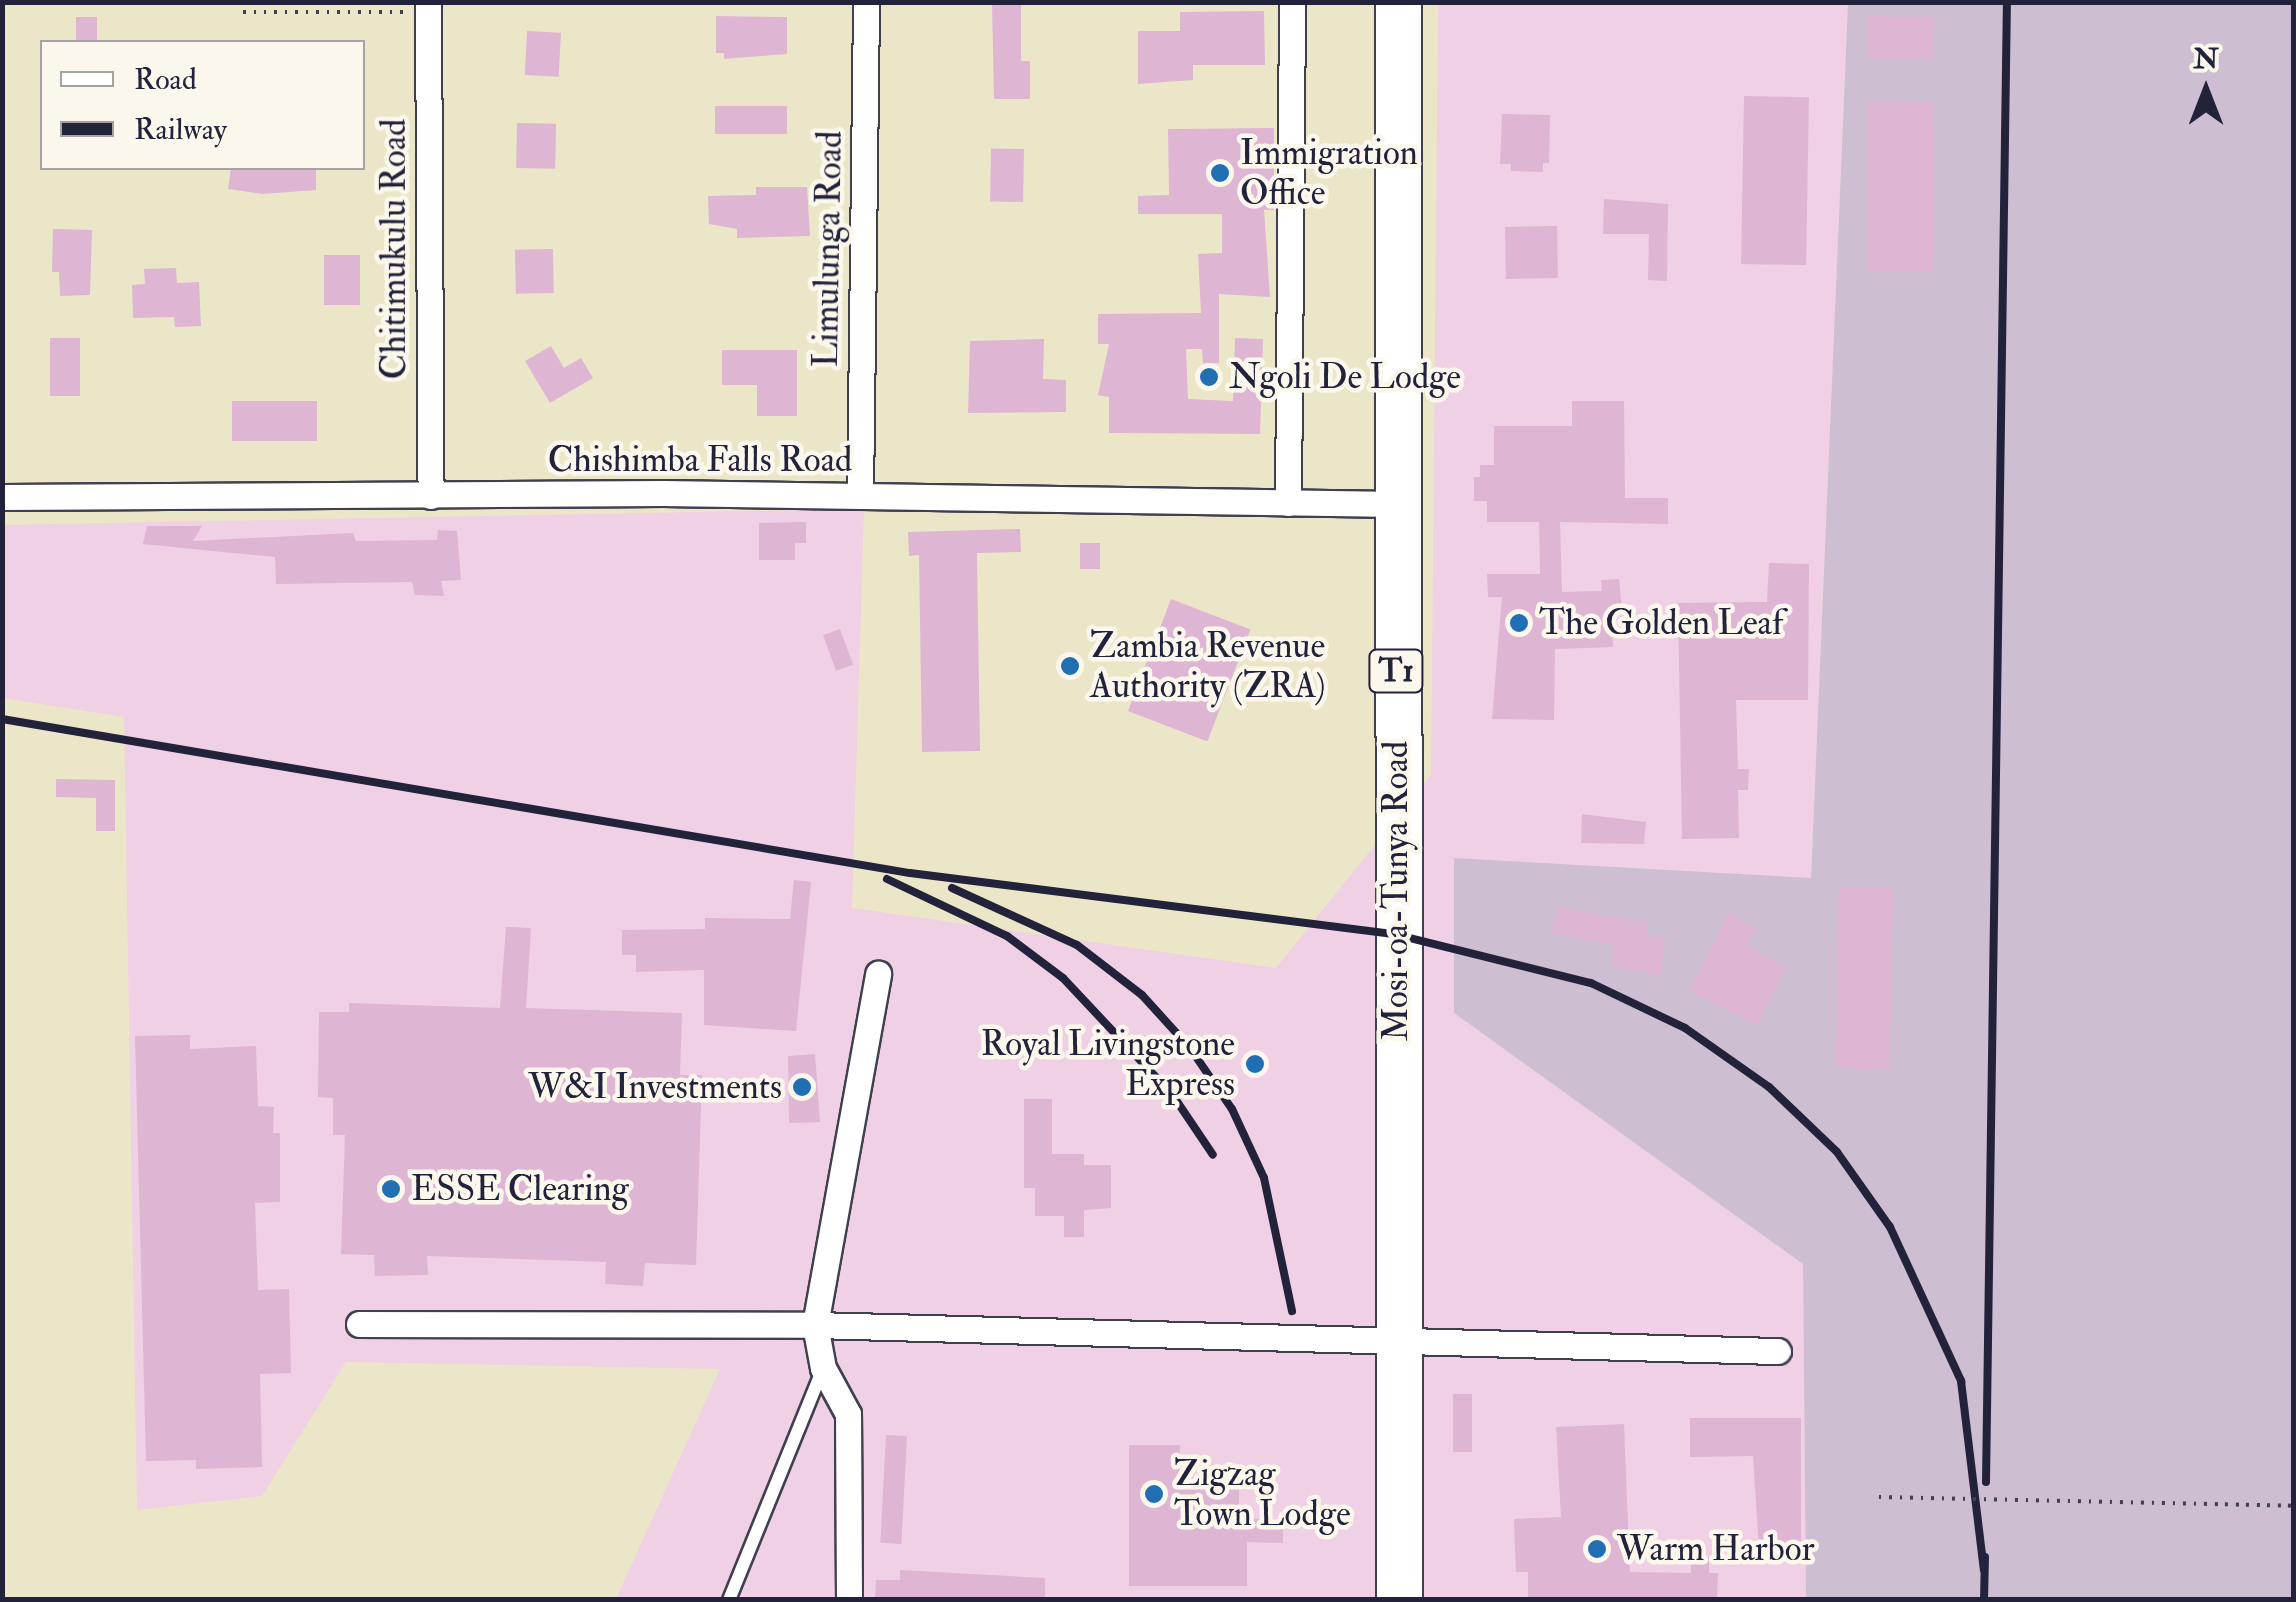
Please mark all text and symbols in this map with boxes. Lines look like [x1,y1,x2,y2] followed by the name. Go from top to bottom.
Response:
[40,40,365,170] legend
[2156,40,2256,140] north arrow
[2193,42,2219,77] text: N
[134,61,197,98] text: Road
[134,111,227,148] text: Railway
[373,119,415,379] street label: Chitimukulu Road
[805,130,851,368] street label: Limulunga Road
[1240,132,1418,214] place label: Immigration Office
[1209,162,1231,184] marker: Immigration Office
[1229,356,1461,398] place label: Ngoli De Lodge
[1198,366,1220,388] marker: Ngoli De Lodge
[548,439,852,481] street label: Chishimba Falls Road
[1539,602,1783,644] place label: The Golden Leaf
[1508,612,1530,634] marker: The Golden Leaf
[1090,625,1326,707] place label: Zambia Revenue Authority (ZRA)
[1366,644,1426,698] road number: T1
[1059,655,1081,677] marker: Zambia Revenue Authority (ZRA)
[1375,741,1417,1041] street label: Mosi-oa-Tunya Road
[981,1023,1235,1105] place label: Royal Livingstone Express
[1244,1053,1266,1075] marker: Royal Livingstone Express
[528,1066,782,1108] place label: W&I Investments
[791,1076,813,1098] marker: W&I Investments
[411,1168,629,1210] place label: ESSE Clearing
[380,1178,402,1200] marker: ESSE Clearing
[1174,1453,1351,1535] place label: Zigzag Town Lodge
[1143,1483,1165,1505] marker: Zigzag Town Lodge
[1617,1528,1815,1570] place label: Warm Harbor
[1586,1538,1608,1560] marker: Warm Harbor

